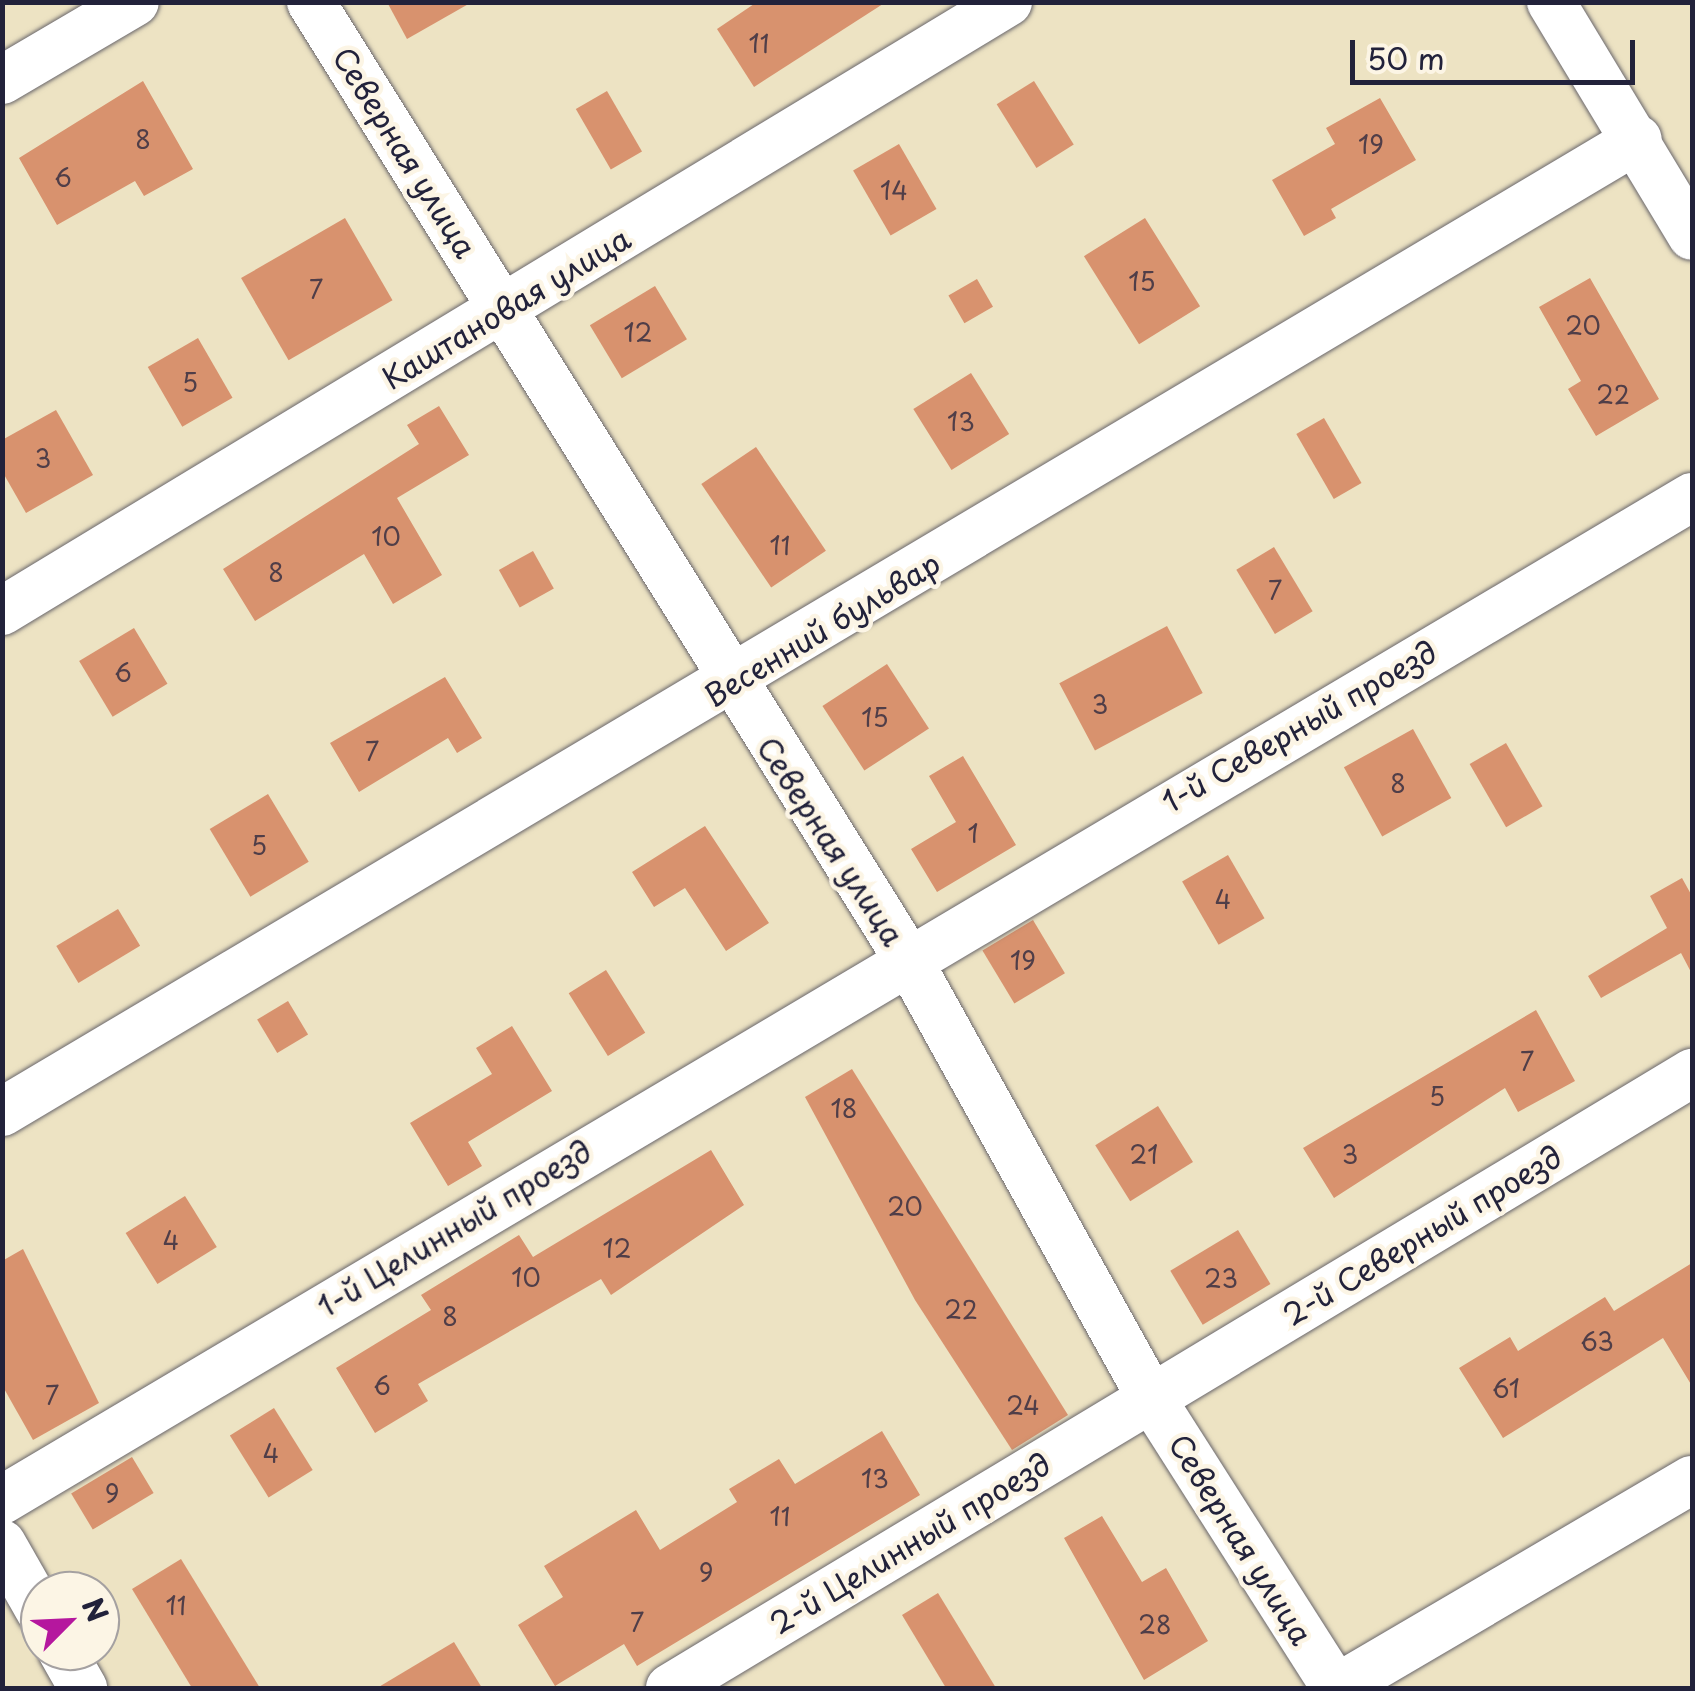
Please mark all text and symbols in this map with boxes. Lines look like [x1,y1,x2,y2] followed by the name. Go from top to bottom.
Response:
[1355,20,1640,82] scale bar
[749,28,769,58] house number: 11
[1367,35,1445,80] text: 50 m
[325,39,485,265] street label: Северная улица
[135,124,151,154] house number: 8
[1358,129,1384,159] house number: 19
[54,162,72,192] house number: 6
[880,175,908,205] house number: 14
[375,220,637,396] street label: Каштановая улица
[1128,266,1156,296] house number: 15
[309,274,323,304] house number: 7
[1565,310,1601,340] house number: 20
[624,317,652,347] house number: 12
[182,367,198,397] house number: 5
[1596,379,1630,409] house number: 22
[947,406,975,436] house number: 13
[35,443,51,473] house number: 3
[371,521,401,551] house number: 10
[770,530,790,560] house number: 11
[698,545,946,713] street label: Весенний бульвар
[268,557,284,587] house number: 8
[1268,575,1282,605] house number: 7
[1155,632,1443,820] street label: 1-й Северный проезд
[114,657,132,687] house number: 6
[1092,689,1108,719] house number: 3
[861,702,889,732] house number: 15
[750,729,912,953] street label: Северная улица
[365,736,379,766] house number: 7
[1390,768,1406,798] house number: 8
[967,818,979,848] house number: 1
[251,830,267,860] house number: 5
[1215,884,1231,914] house number: 4
[1010,945,1036,975] house number: 19
[1520,1046,1534,1076] house number: 7
[1429,1081,1445,1111] house number: 5
[831,1093,857,1123] house number: 18
[310,1132,598,1324] street label: 1-й Целинный проезд
[1276,1137,1568,1333] street label: 2-й Северный проезд
[1130,1139,1158,1169] house number: 21
[1342,1139,1358,1169] house number: 3
[887,1191,923,1221] house number: 20
[163,1225,179,1255] house number: 4
[603,1233,631,1263] house number: 12
[511,1262,541,1292] house number: 10
[1204,1263,1238,1293] house number: 23
[944,1294,978,1324] house number: 22
[442,1301,458,1331] house number: 8
[1580,1326,1614,1356] house number: 63
[373,1370,391,1400] house number: 6
[1492,1373,1520,1403] house number: 61
[45,1380,59,1410] house number: 7
[1006,1390,1040,1420] house number: 24
[1161,1426,1321,1652] street label: Северная улица
[263,1438,279,1468] house number: 4
[763,1445,1057,1641] street label: 2-й Целинный проезд
[861,1463,889,1493] house number: 13
[105,1478,119,1508] house number: 9
[770,1501,790,1531] house number: 11
[699,1557,713,1587] house number: 9
[20,1571,120,1671] north arrow
[166,1590,186,1620] house number: 11
[72,1591,120,1628] text: N
[630,1607,644,1637] house number: 7
[1138,1609,1172,1639] house number: 28

